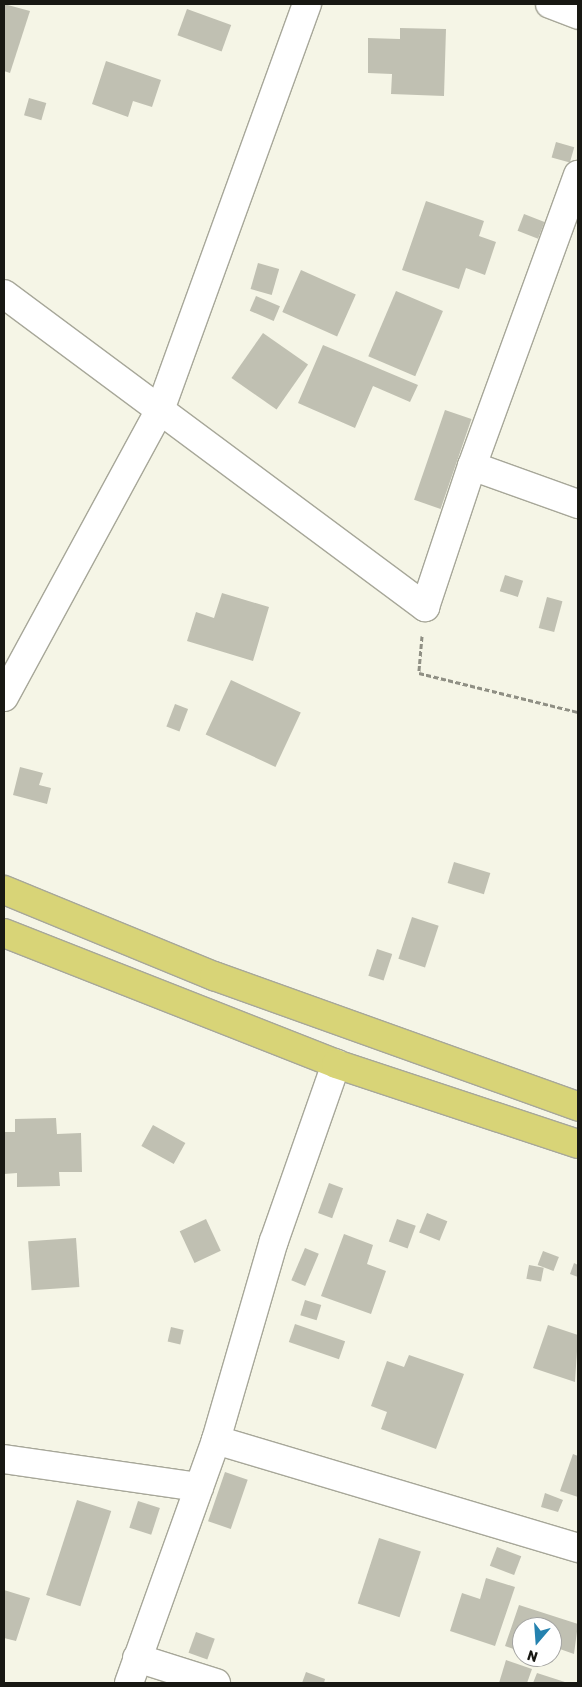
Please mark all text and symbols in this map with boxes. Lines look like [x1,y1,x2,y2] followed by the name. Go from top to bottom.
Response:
[512,1617,562,1667] north arrow
[525,1646,540,1665] text: N

